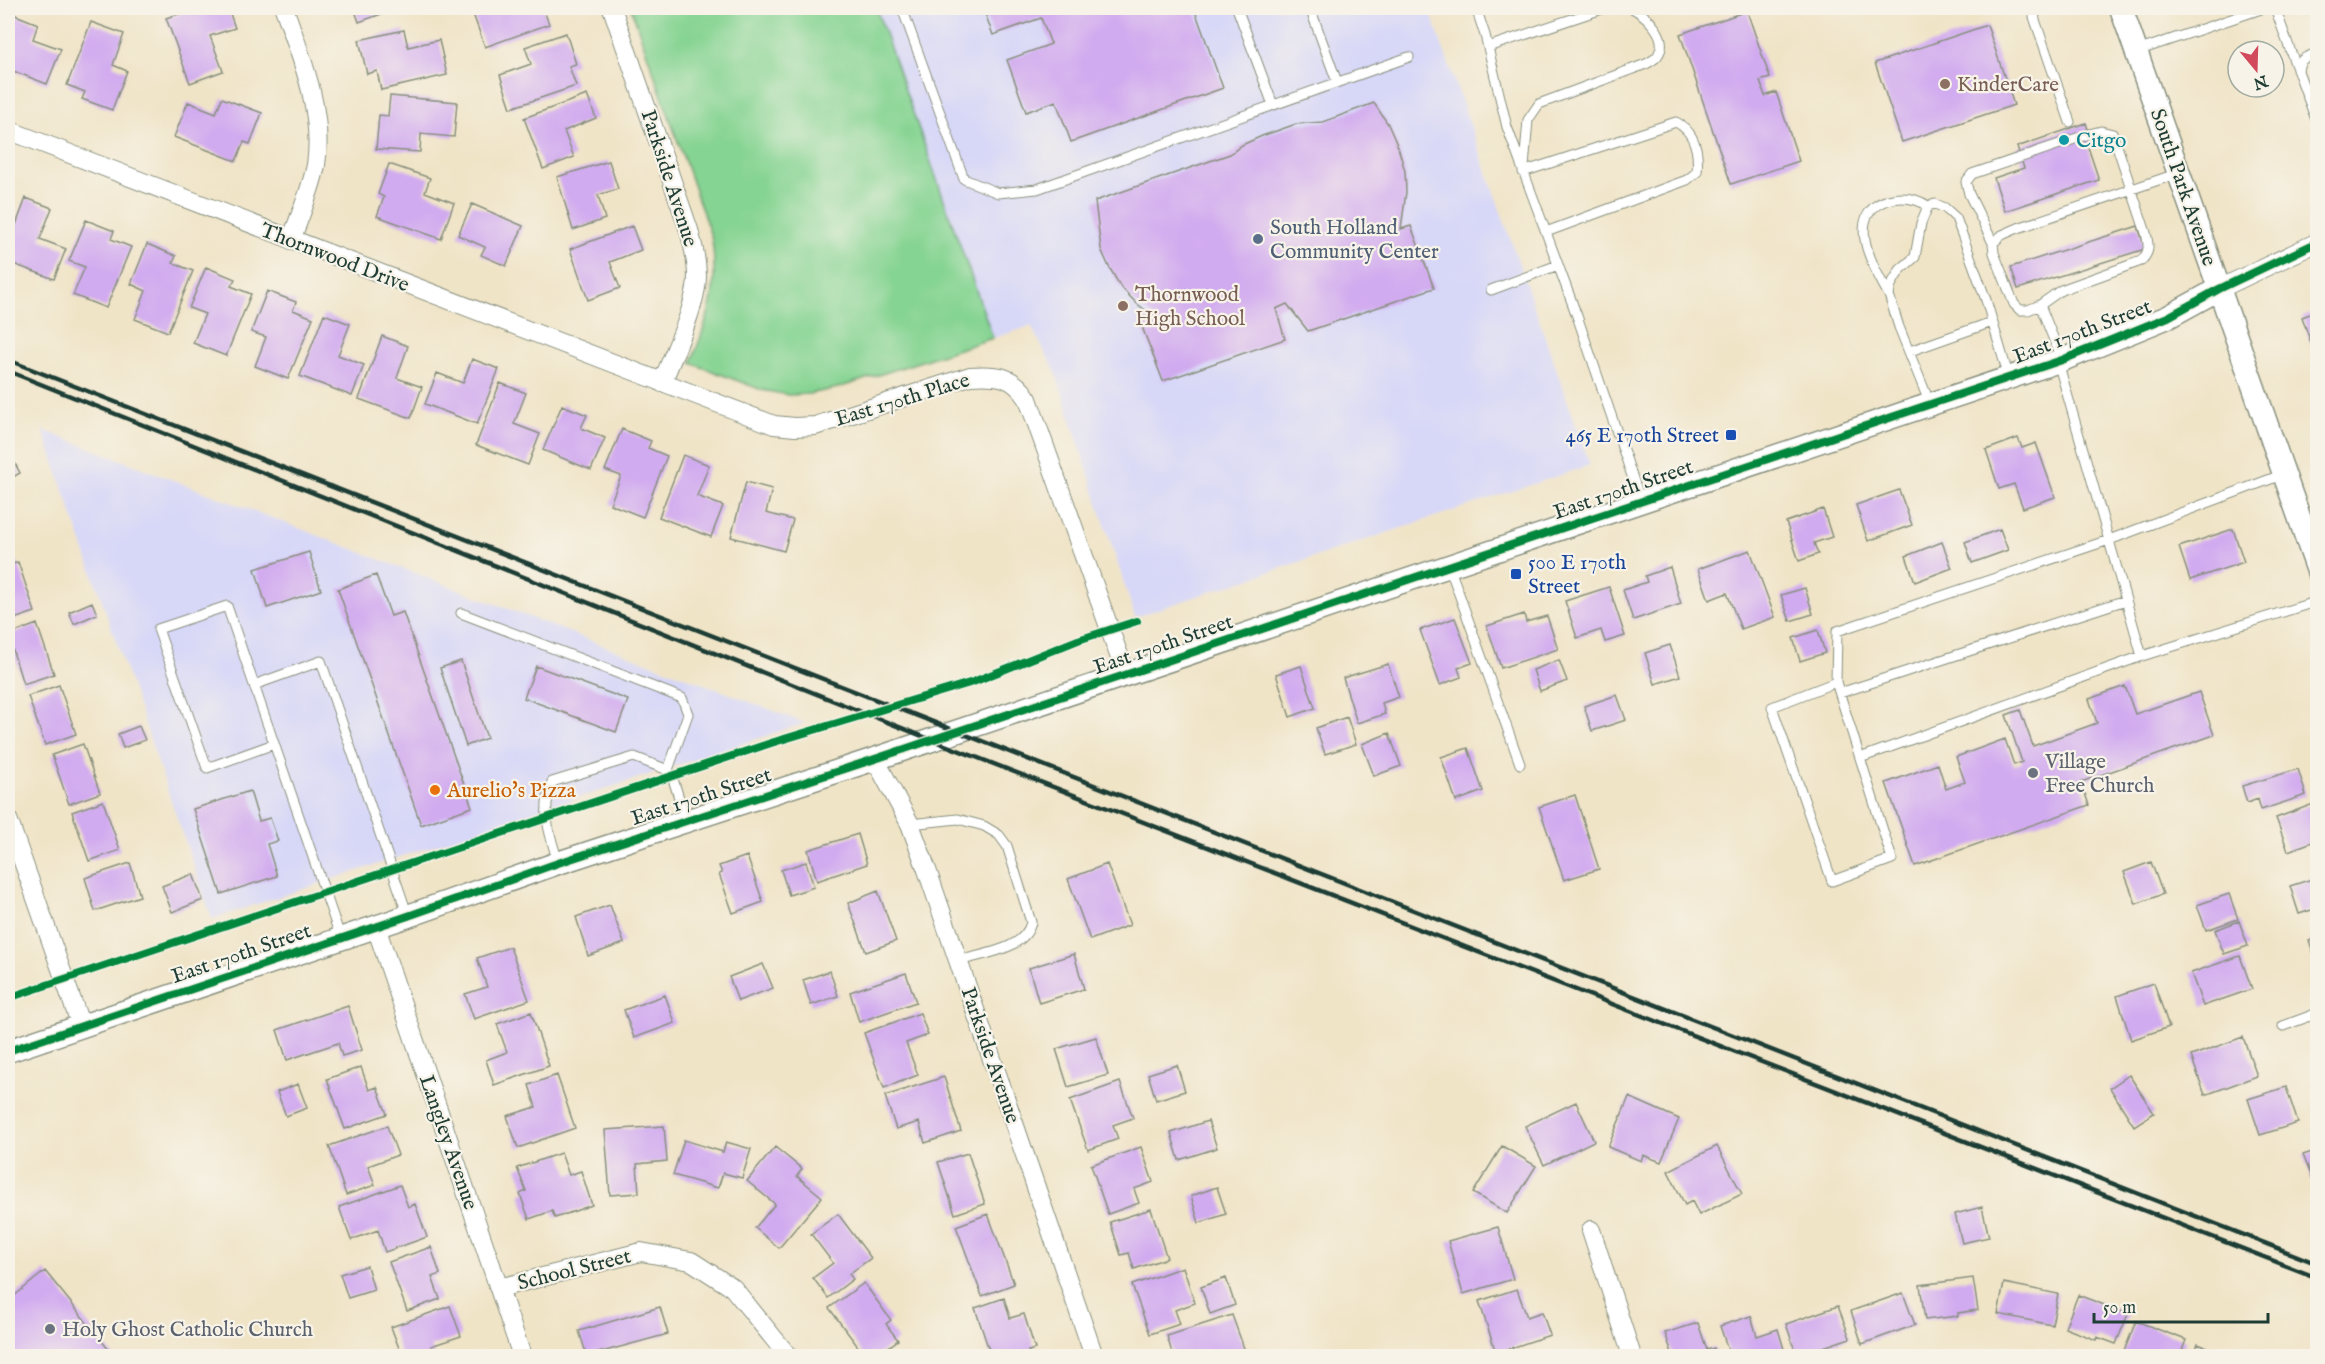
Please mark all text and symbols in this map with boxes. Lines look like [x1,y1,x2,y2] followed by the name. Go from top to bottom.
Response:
[2226,39,2286,99] north arrow
[2250,69,2271,93] text: N
[1957,72,2059,99] place label: KinderCare
[1938,77,1952,91] marker: KinderCare
[2143,105,2222,270] street label: South Park Avenue
[634,107,704,251] street label: Parkside Avenue
[2076,128,2126,155] place label: Citgo
[2057,133,2071,147] marker: Citgo
[1270,215,1439,266] place label: South Holland Community Center
[256,218,413,299] street label: Thornwood Drive
[1251,232,1265,246] marker: South Holland Community Center
[1135,282,1245,333] place label: Thornwood High School
[2010,294,2155,371] street label: East 170th Street
[1116,299,1130,313] marker: Thornwood High School
[832,367,973,434] street label: East 170th Place
[1565,423,1719,450] place label: 465 E 170th Street
[1724,428,1738,442] marker: 465 E 170th Street
[1550,454,1697,527] street label: East 170th Street
[1528,550,1626,601] place label: 500 E 170th Street
[1509,567,1523,581] marker: 500 E 170th Street
[1090,609,1237,682] street label: East 170th Street
[2044,749,2154,800] place label: Village Free Church
[628,762,775,833] street label: East 170th Street
[2026,766,2040,780] marker: Village Free Church
[446,778,577,805] place label: Aurelio's Pizza
[428,783,442,797] marker: Aurelio's Pizza
[168,918,315,991] street label: East 170th Street
[954,984,1026,1128] street label: Parkside Avenue
[412,1071,483,1214] street label: Langley Avenue
[515,1243,634,1298] street label: School Street
[2094,1286,2268,1324] scale bar
[2103,1297,2136,1320] text: 50 m
[62,1317,313,1344] place label: Holy Ghost Catholic Church
[43,1322,57,1336] marker: Holy Ghost Catholic Church

